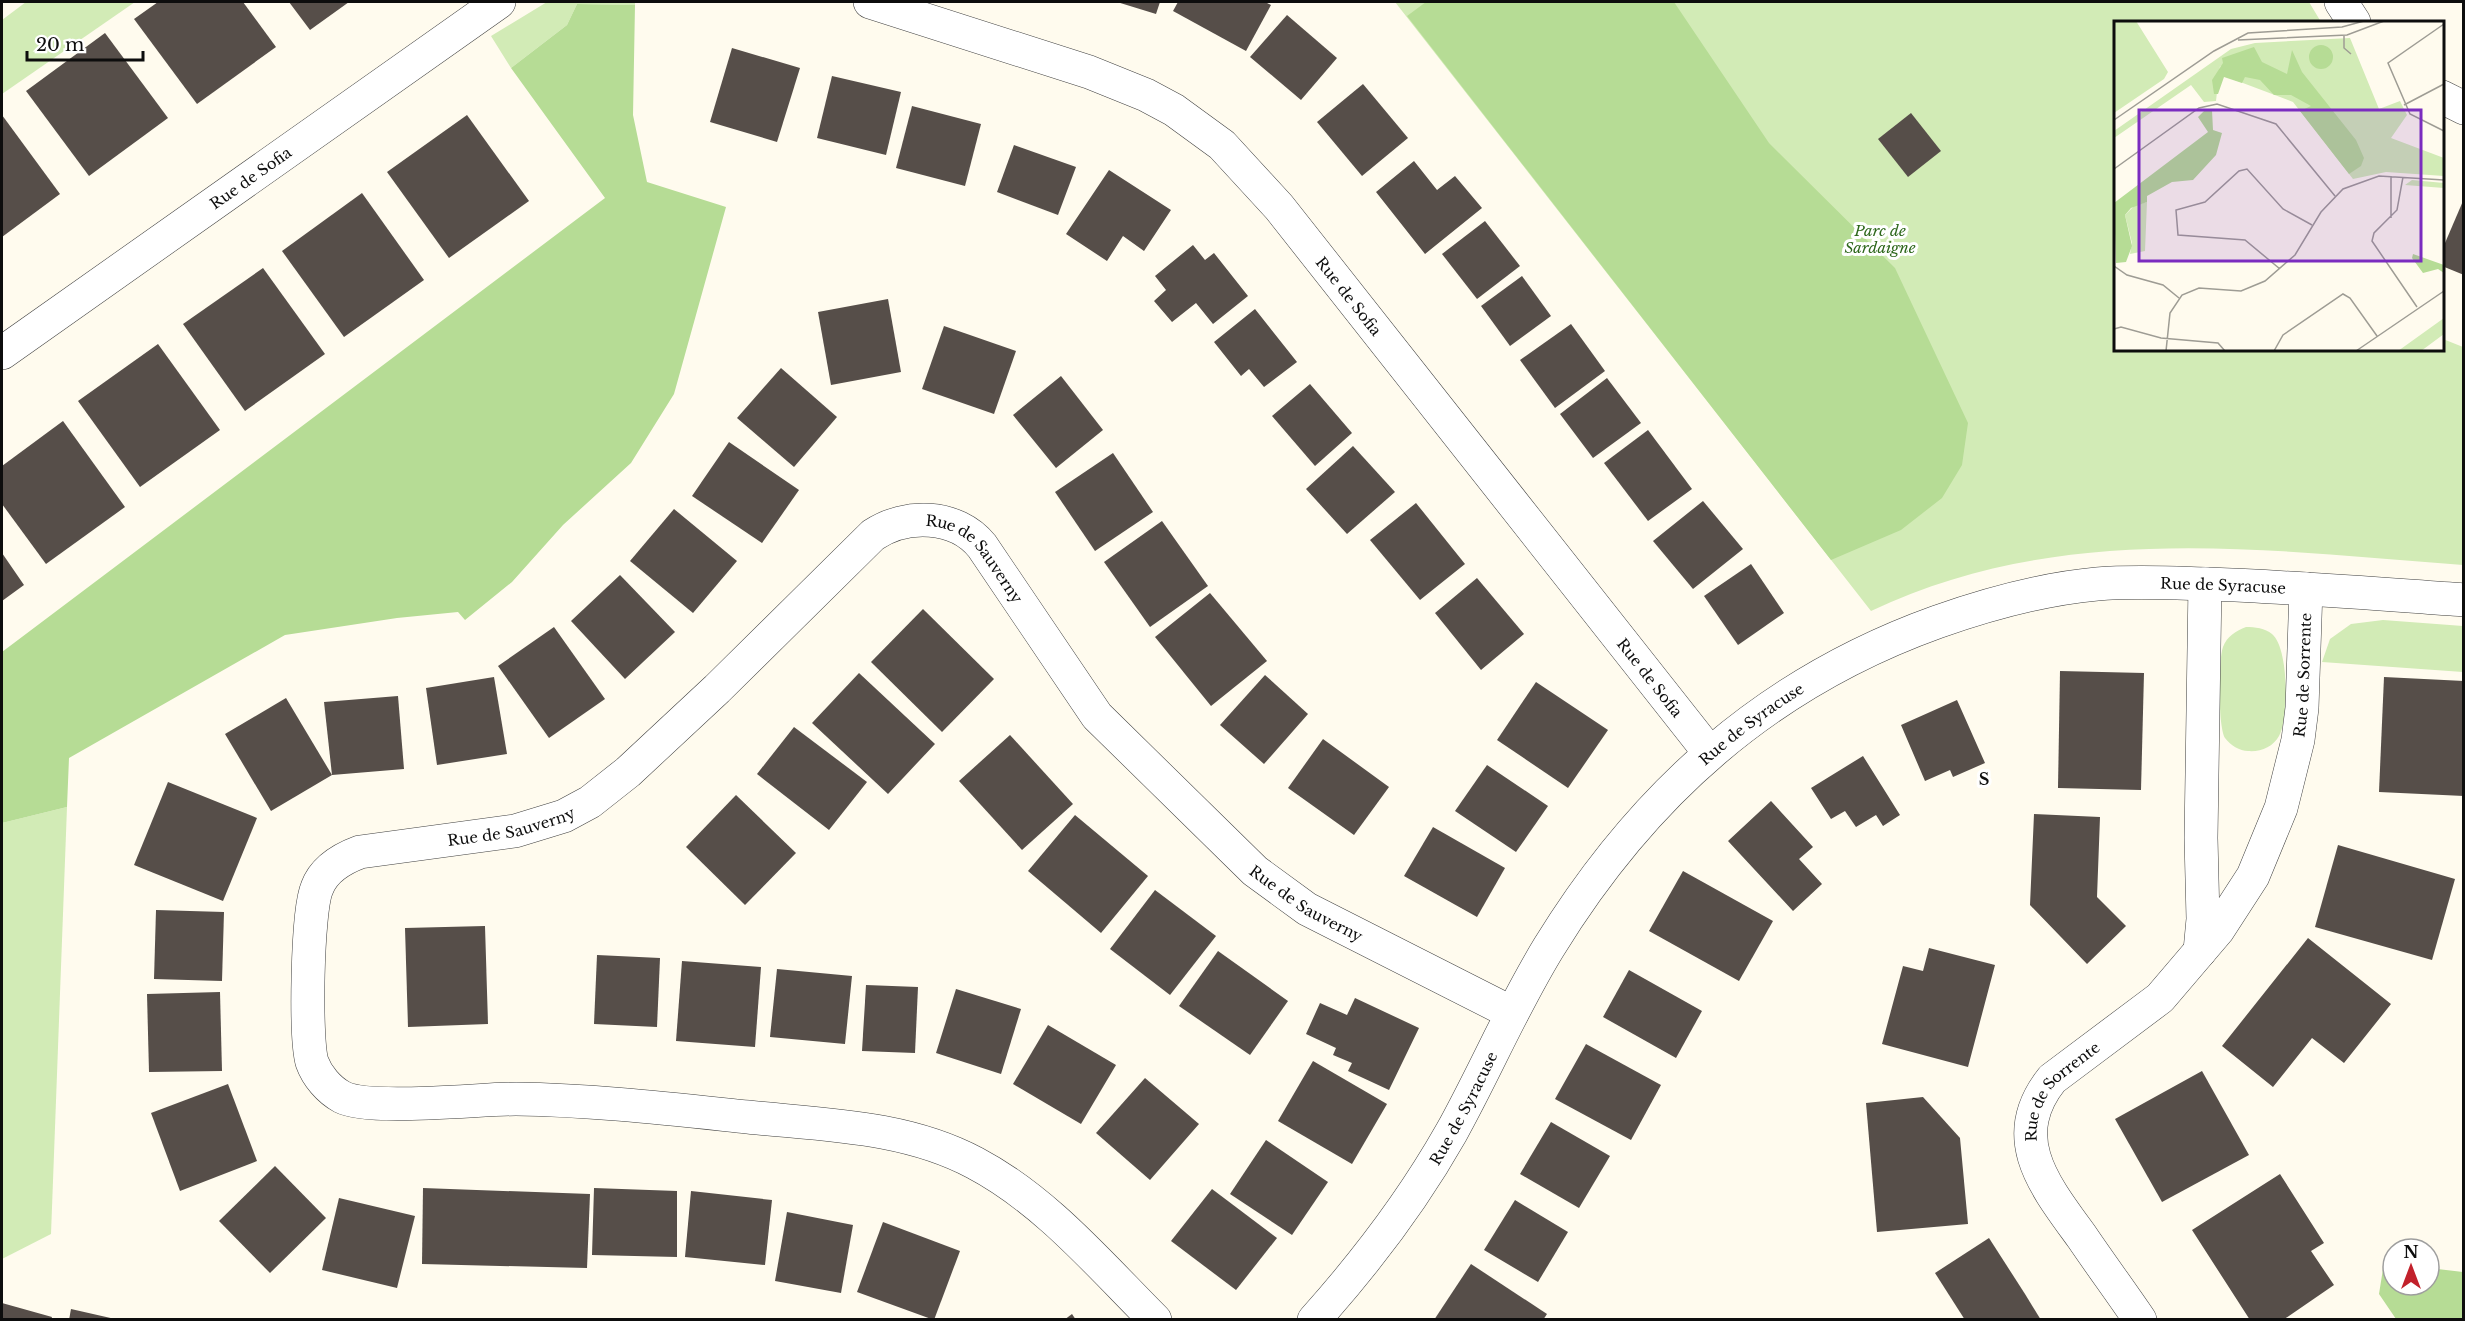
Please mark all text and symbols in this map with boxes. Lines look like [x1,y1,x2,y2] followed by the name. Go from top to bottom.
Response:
[2114,21,2444,351] inset map
[27,24,142,62] scale bar
[36,34,84,56] text: 20 m
[206,142,295,213] street label: Rue de Sofia
[1844,221,1916,257] park label: Parc de Sardaigne
[1312,253,1387,340] street label: Rue de Sofia
[925,510,1027,607] street label: Rue de Sauverny
[2160,573,2286,597] street label: Rue de Syracuse
[2289,612,2315,738] street label: Rue de Sorrente
[1613,634,1688,721] street label: Rue de Sofia
[1695,678,1807,769] street label: Rue de Syracuse
[1979,769,1989,789] district label: S
[446,802,578,850] street label: Rue de Sauverny
[1246,861,1367,945] street label: Rue de Sauverny
[2021,1037,2103,1142] street label: Rue de Sorrente
[1425,1048,1501,1168] street label: Rue de Syracuse
[2381,1237,2441,1297] north arrow
[2403,1242,2419,1262] text: N

